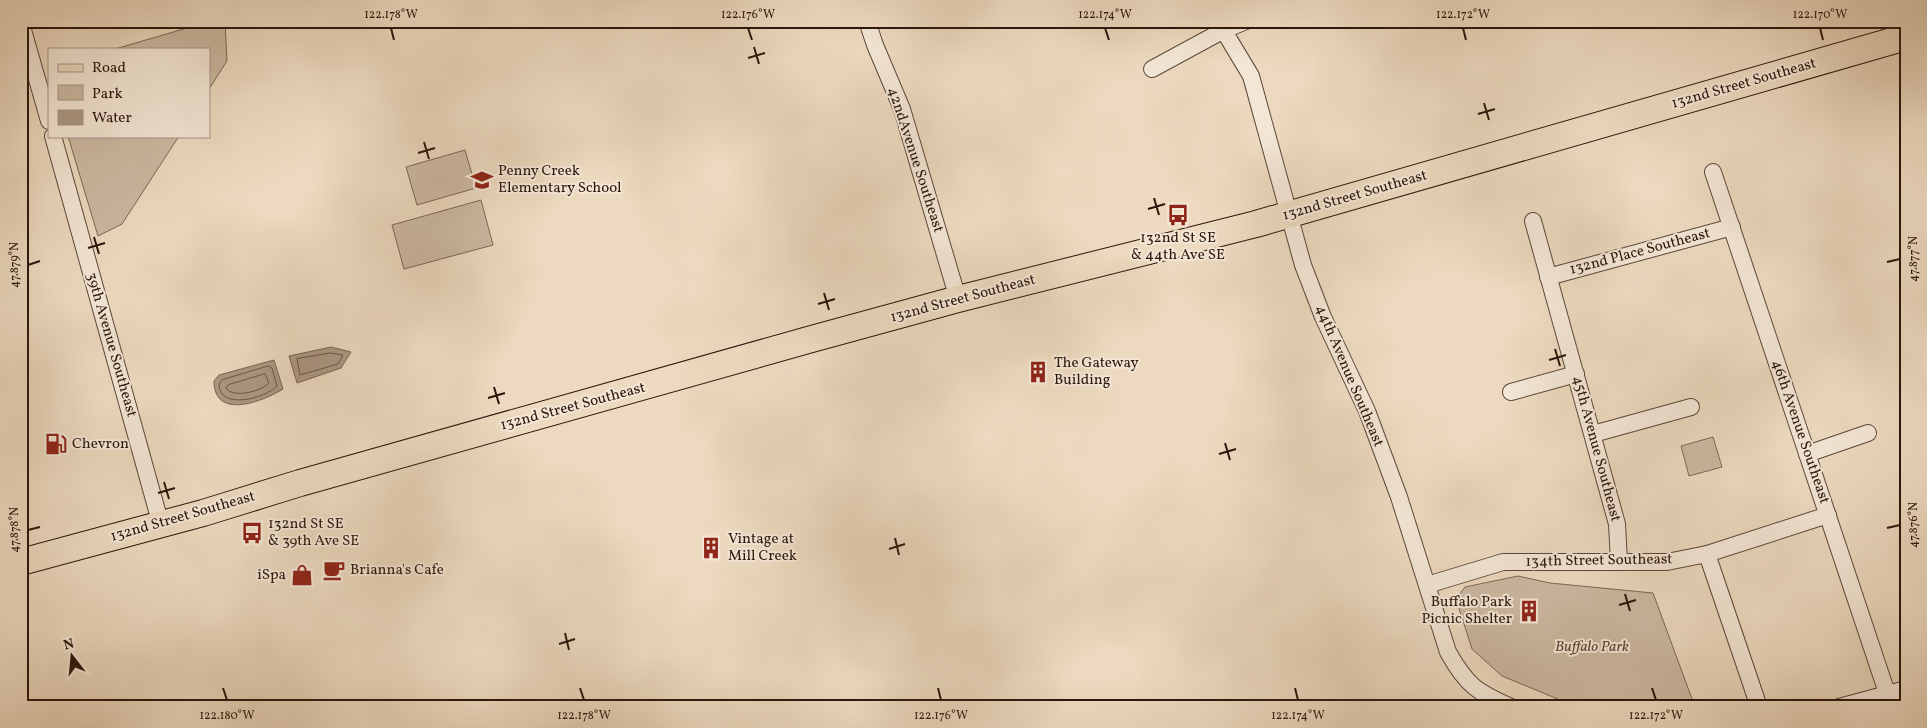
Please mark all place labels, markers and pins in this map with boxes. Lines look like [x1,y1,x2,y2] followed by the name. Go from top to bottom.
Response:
[498,161,621,199] place label: Penny Creek Elementary School
[469,167,495,193] school or university icon: Penny Creek Elementary School
[1165,202,1191,228] bus stop icon: 132nd St SE & 44th Ave SE
[1131,228,1225,266] place label: 132nd St SE & 44th Ave SE
[1054,353,1139,391] place label: The Gateway Building
[1025,359,1051,385] building icon: The Gateway Building
[43,431,69,457] fuel station icon: Chevron
[72,434,129,455] place label: Chevron
[268,514,359,552] place label: 132nd St SE & 39th Ave SE
[239,520,265,546] bus stop icon: 132nd St SE & 39th Ave SE
[728,529,797,567] place label: Vintage at Mill Creek
[698,535,724,561] building icon: Vintage at Mill Creek
[321,557,347,583] cafe icon: Brianna's Cafe
[350,560,444,581] place label: Brianna's Cafe
[289,562,315,588] shop icon: iSpa
[257,565,286,586] place label: iSpa
[1422,592,1512,630] place label: Buffalo Park Picnic Shelter
[1516,598,1542,624] building icon: Buffalo Park Picnic Shelter

